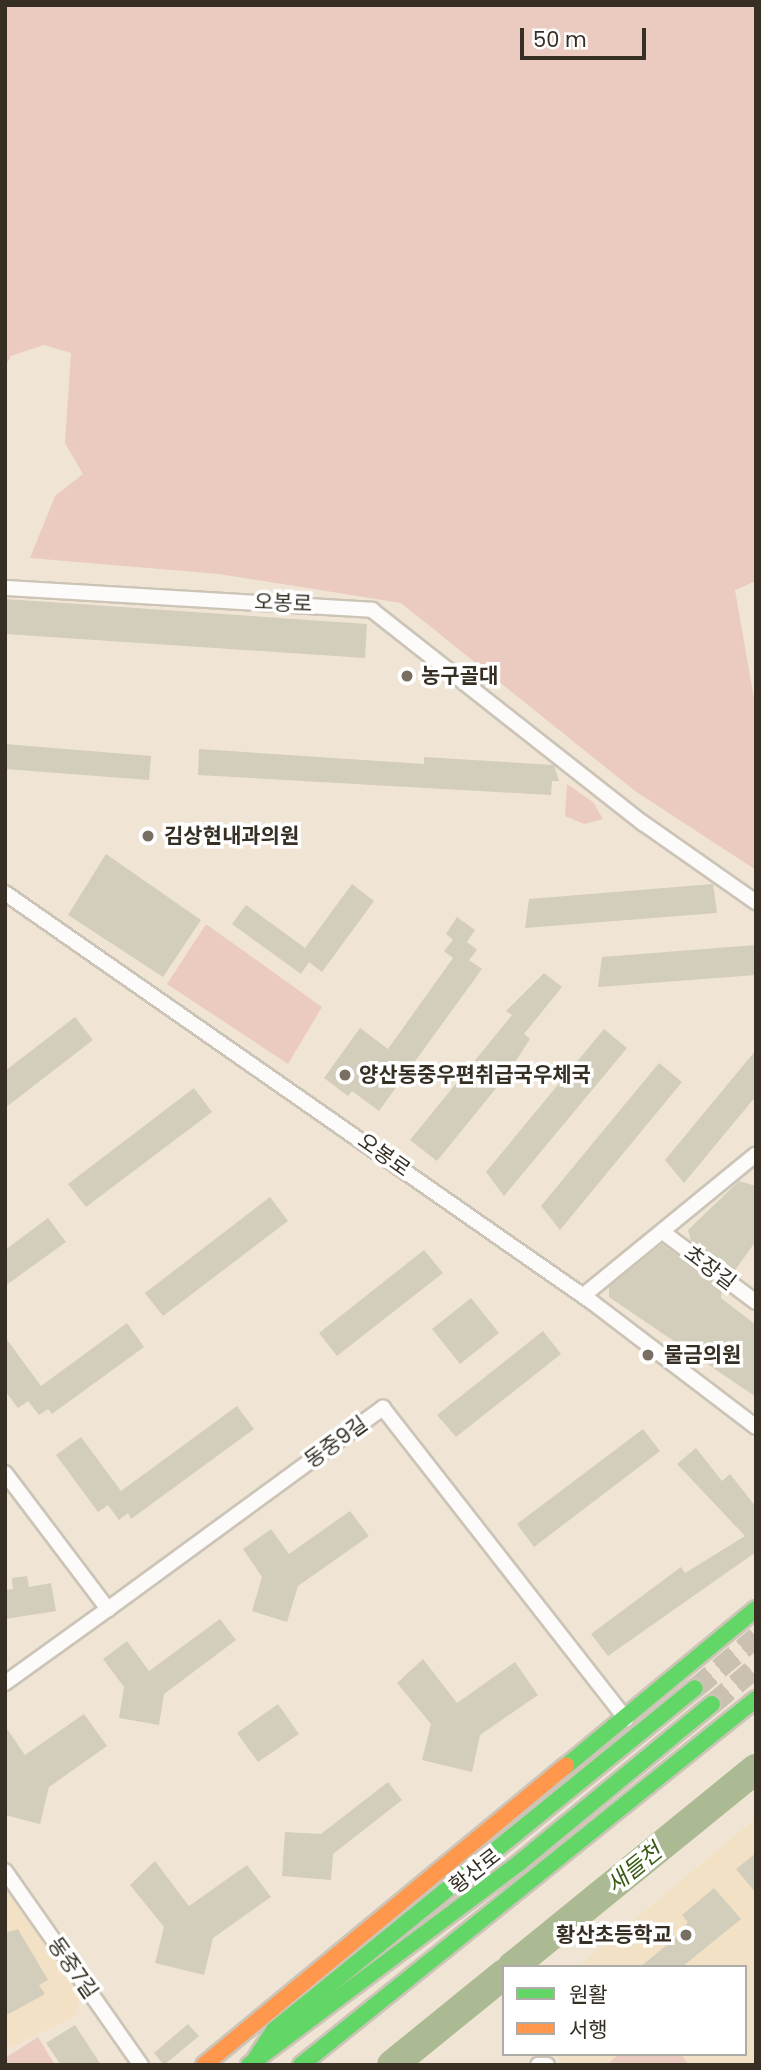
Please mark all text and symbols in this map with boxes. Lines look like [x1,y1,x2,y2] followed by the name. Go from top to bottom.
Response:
[523,14,649,58] scale bar
[533,25,587,54] text: 50 m
[254,589,312,617] street label: 오봉로
[421,663,498,689] place label: 농구골대
[399,668,415,684] marker: 농구골대
[164,823,299,849] place label: 김상현내과의원
[138,826,158,846] marker: 김상현내과의원
[359,1062,591,1088] place label: 양산동중우편취급국우체국
[337,1067,353,1083] marker: 양산동중우편취급국우체국
[353,1128,415,1182] street label: 오봉로
[679,1240,741,1296] street label: 초장길
[664,1342,741,1368] place label: 물금의원
[638,1345,658,1365] marker: 물금의원
[300,1411,372,1473] street label: 동중9길
[601,1837,667,1899] water label: 새들천
[444,1843,506,1899] street label: 황산로
[556,1922,672,1948] place label: 황산초등학교
[678,1927,694,1943] marker: 황산초등학교
[43,1932,103,2004] street label: 동중7길
[502,1965,747,2056] legend
[569,1980,608,2009] text: 원활
[569,2015,608,2044] text: 서행

